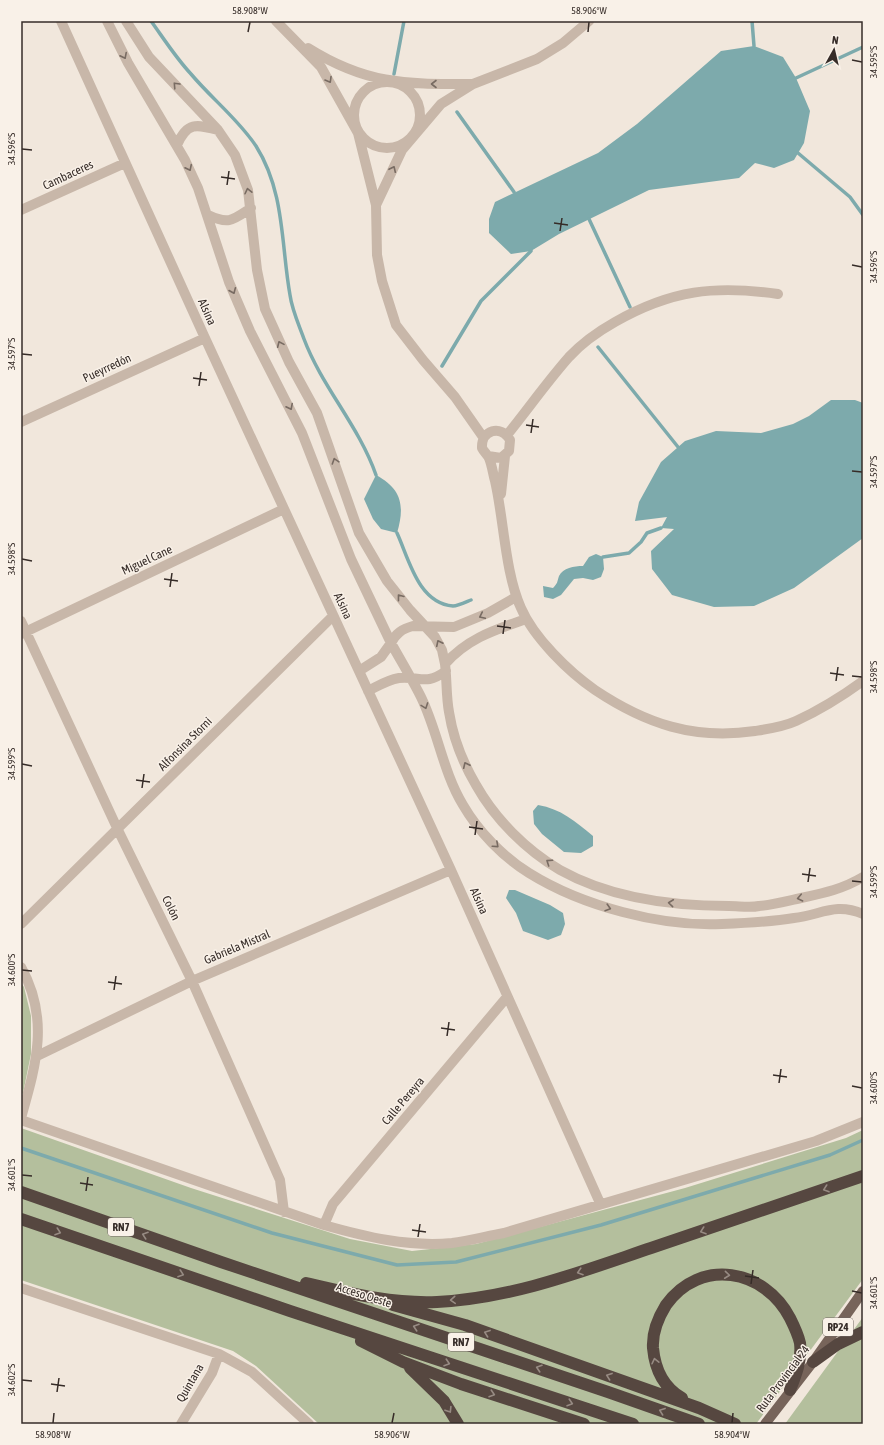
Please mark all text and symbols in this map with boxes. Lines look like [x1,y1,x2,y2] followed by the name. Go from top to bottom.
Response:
[232,5,268,16] text: 58.908°W
[571,5,607,16] text: 58.906°W
[814,30,854,70] north arrow
[831,34,839,46] text: N
[868,46,879,78] text: 34.595°S
[119,52,127,59] one-way arrow
[324,76,331,83] one-way arrow
[431,80,437,88] one-way arrow
[174,82,181,89] one-way arrow
[6,133,17,165] text: 34.596°S
[41,157,95,193] street label: Cambaceres
[184,164,192,172] one-way arrow
[388,166,396,174] one-way arrow
[244,187,252,194] one-way arrow
[868,251,879,283] text: 34.596°S
[228,286,236,294] one-way arrow
[195,297,219,327] street label: Alsina
[6,338,17,370] text: 34.597°S
[277,340,285,348] one-way arrow
[81,351,133,385] street label: Pueyrredón
[285,403,293,411] one-way arrow
[868,456,879,488] text: 34.597°S
[331,458,340,465] one-way arrow
[119,542,175,578] street label: Miguel Cane
[6,543,17,575] text: 34.598°S
[331,591,355,621] street label: Alsina
[398,595,405,602] one-way arrow
[479,611,486,619] one-way arrow
[436,640,443,648] one-way arrow
[868,661,879,693] text: 34.598°S
[420,703,428,710] one-way arrow
[155,714,215,774] street label: Alfonsina Storni
[6,748,17,780] text: 34.599°S
[463,761,471,769] one-way arrow
[491,841,498,848] one-way arrow
[546,859,553,867] one-way arrow
[868,866,879,898] text: 34.599°S
[467,886,491,916] street label: Alsina
[159,893,183,923] street label: Colón
[797,893,803,902] one-way arrow
[668,899,674,908] one-way arrow
[604,903,611,912] one-way arrow
[202,926,273,967] street label: Gabriela Mistral
[6,954,17,986] text: 34.600°S
[868,1072,879,1104] text: 34.600°S
[379,1074,427,1128] street label: Calle Pereyra
[6,1159,17,1191] text: 34.601°S
[823,1184,830,1192] one-way arrow
[108,1218,134,1236] road number: RN7
[700,1226,707,1234] one-way arrow
[54,1227,61,1236] one-way arrow
[142,1232,149,1240] one-way arrow
[577,1268,584,1276] one-way arrow
[177,1269,184,1277] one-way arrow
[724,1270,730,1279] one-way arrow
[868,1277,879,1309] text: 34.601°S
[335,1280,393,1310] street label: Acceso Oeste
[450,1296,457,1305] one-way arrow
[823,1318,853,1336] road number: RP24
[413,1323,420,1332] one-way arrow
[483,1329,490,1337] one-way arrow
[448,1333,474,1351] road number: RN7
[753,1343,813,1415] street label: Ruta Provincial 24
[652,1357,660,1364] one-way arrow
[443,1358,450,1366] one-way arrow
[173,1361,207,1405] street label: Quintana
[6,1364,17,1396] text: 34.602°S
[536,1365,543,1373] one-way arrow
[606,1372,613,1381] one-way arrow
[488,1389,495,1398] one-way arrow
[567,1399,574,1407] one-way arrow
[444,1406,452,1413] one-way arrow
[659,1407,666,1415] one-way arrow
[35,1429,71,1440] text: 58.908°W
[374,1429,410,1440] text: 58.906°W
[714,1429,750,1440] text: 58.904°W

